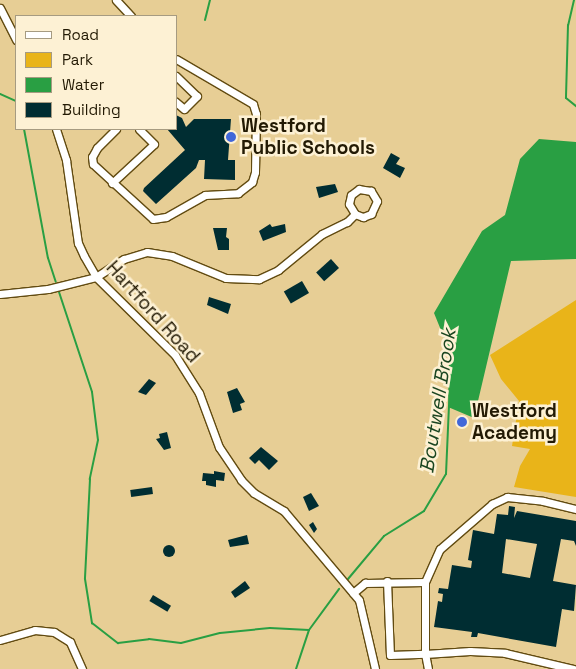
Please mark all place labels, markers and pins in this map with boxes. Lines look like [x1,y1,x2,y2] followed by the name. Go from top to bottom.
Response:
[241,115,375,159] place label: Westford Public Schools
[225,131,237,143] marker: Westford Public Schools
[472,400,557,444] place label: Westford Academy
[456,416,468,428] marker: Westford Academy

